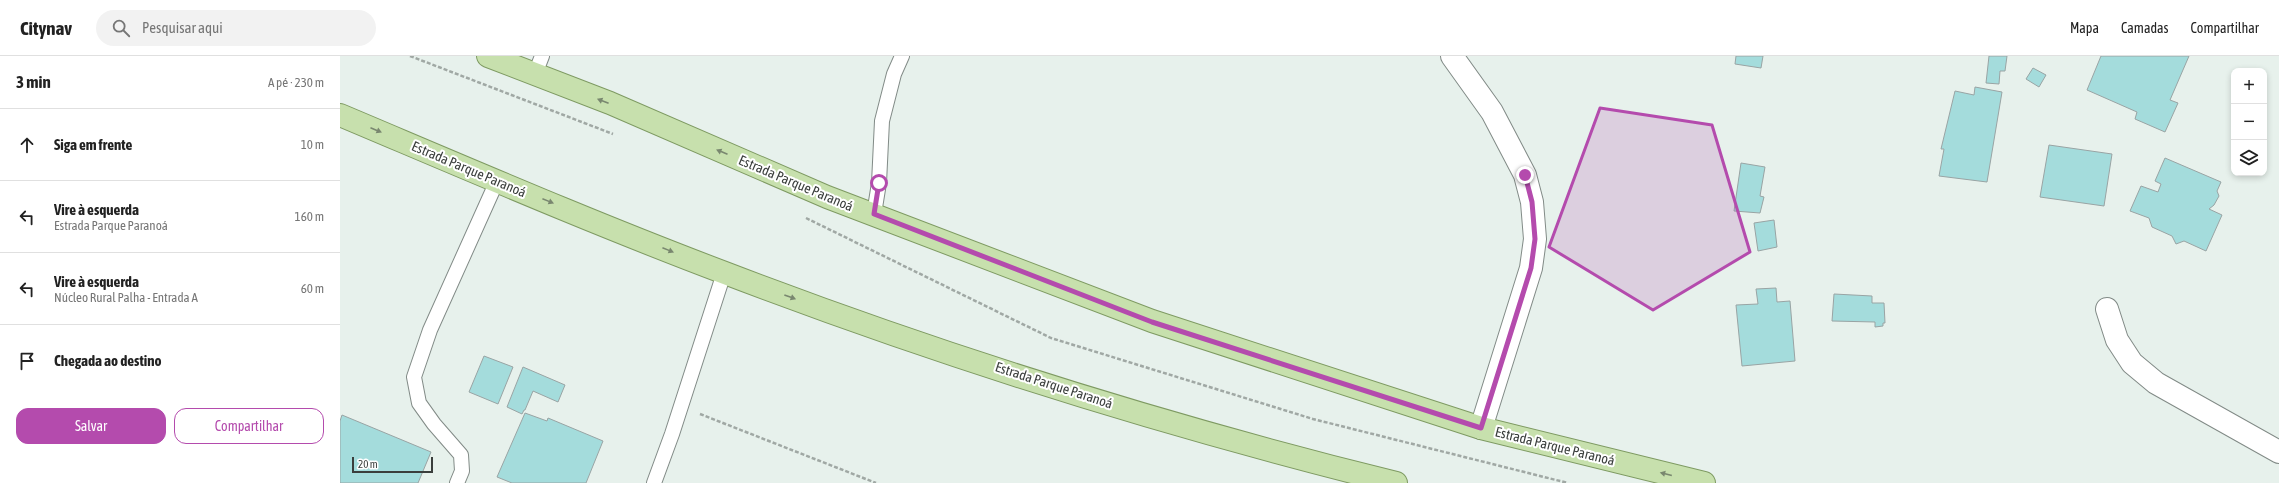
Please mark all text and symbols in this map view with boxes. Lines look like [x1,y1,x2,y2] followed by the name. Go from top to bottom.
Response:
[96,10,376,46] search box
[20,17,72,39] text: Citynav
[110,17,132,39] icon: search
[142,19,223,36] text: Pesquisar aqui
[2070,20,2099,36] text: Mapa
[2121,20,2169,36] text: Camadas
[2191,20,2259,36] text: Compartilhar
[2231,68,2267,176] map controls
[2231,68,2267,104] button: +
[16,72,51,92] text: 3 min
[268,75,324,90] text: A pé · 230 m
[596,97,608,103] one-way arrow
[2231,104,2267,140] button: −
[370,127,381,133] one-way arrow
[16,134,38,156] icon: ahead
[54,136,132,153] text: Siga em frente
[301,137,324,152] text: 10 m
[409,138,529,200] street label: Estrada Parque Paranoá
[2231,140,2267,176] button: layers
[717,149,728,155] one-way arrow
[736,152,856,214] street label: Estrada Parque Paranoá
[1516,166,1534,184] route end
[870,174,888,192] route start
[542,199,554,205] one-way arrow
[54,201,139,218] text: Vire à esquerda
[16,206,38,228] icon: left
[295,209,324,224] text: 160 m
[54,218,168,233] text: Estrada Parque Paranoá
[663,248,675,254] one-way arrow
[54,273,139,290] text: Vire à esquerda
[16,278,38,300] icon: left
[301,281,324,296] text: 60 m
[54,290,198,305] text: Núcleo Rural Palha - Entrada A
[784,294,796,300] one-way arrow
[16,350,38,372] icon: arrive
[54,352,162,369] text: Chegada ao destino
[993,358,1115,412] street label: Estrada Parque Paranoá
[16,408,166,444] button: Salvar
[174,408,324,444] button: Compartilhar
[1494,423,1616,469] street label: Estrada Parque Paranoá
[352,455,433,474] scale bar
[358,458,378,470] text: 20 m
[1659,470,1672,476] one-way arrow

